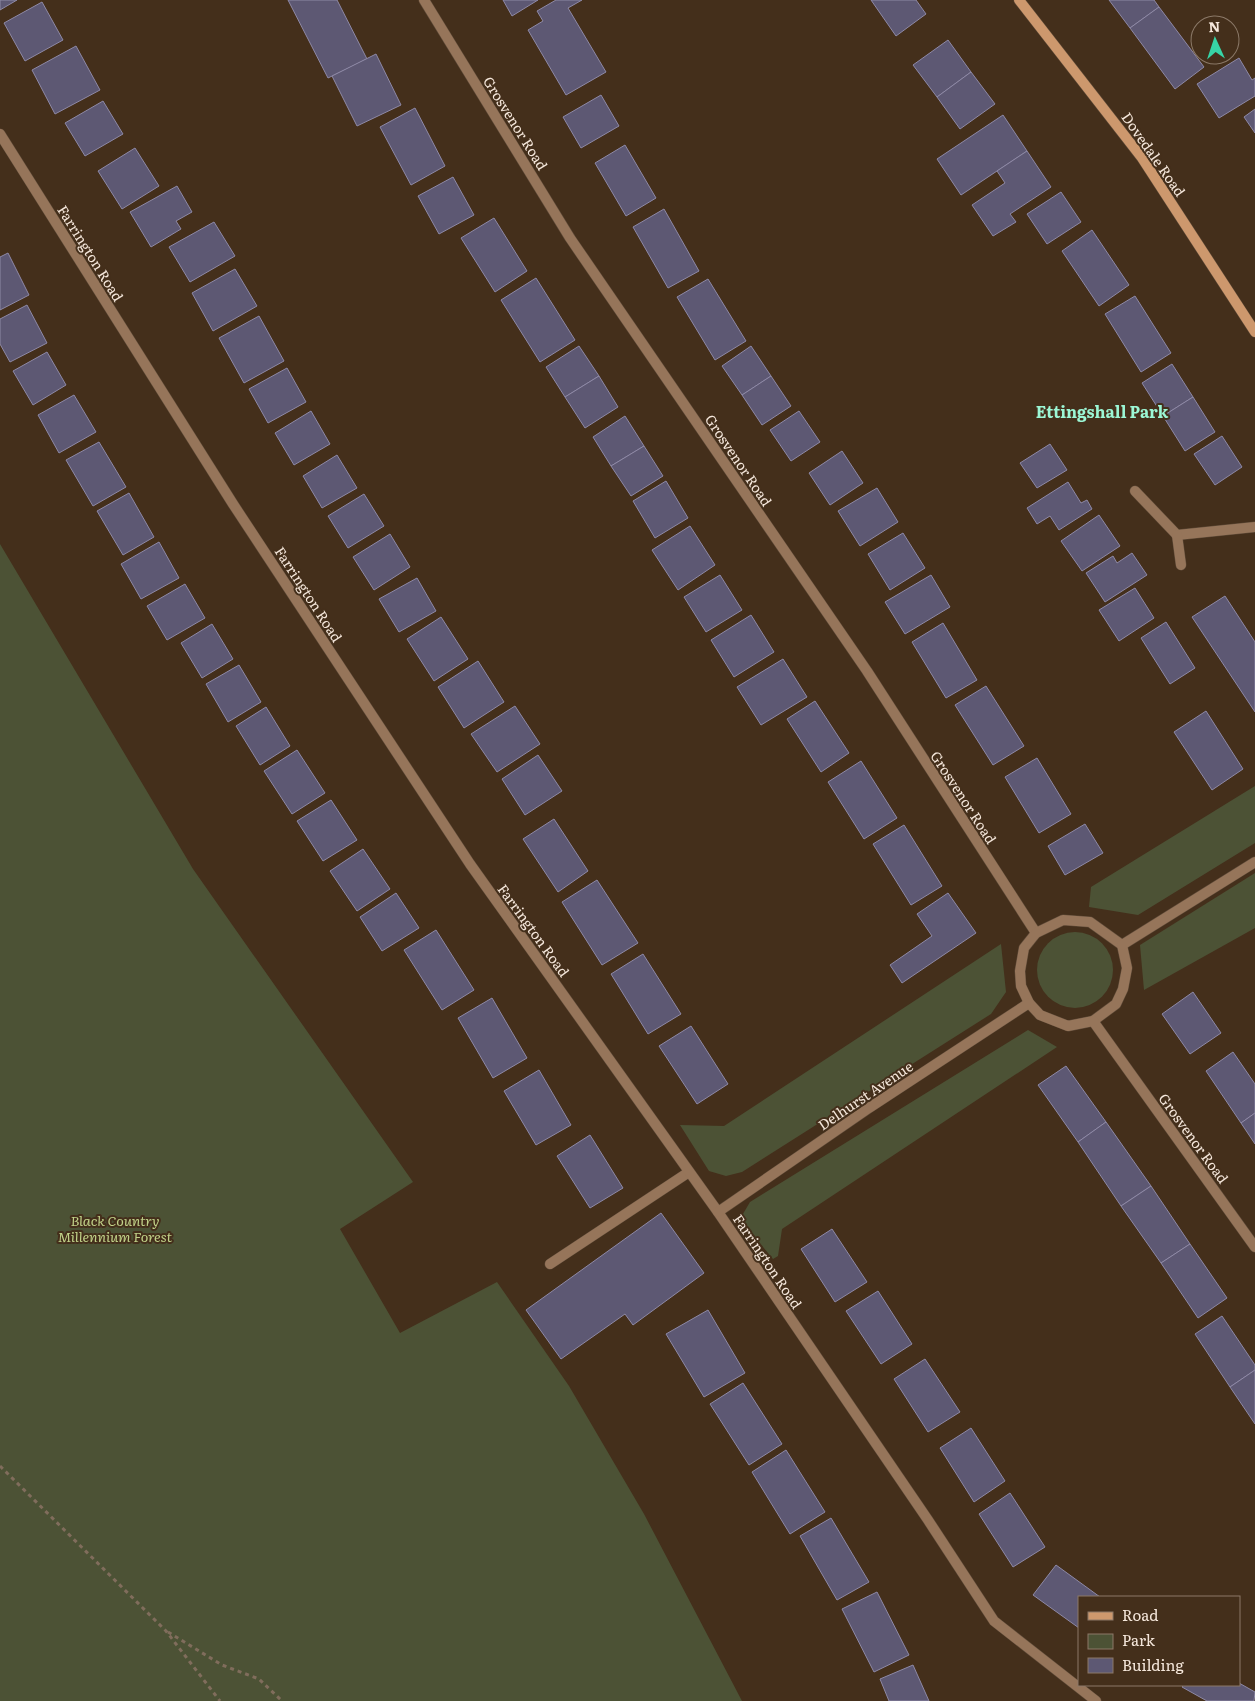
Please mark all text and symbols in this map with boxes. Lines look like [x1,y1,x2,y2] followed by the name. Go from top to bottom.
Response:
[1190,15,1240,65] north arrow
[1208,16,1221,36] text: N
[479,72,553,174] street label: Grosvenor Road
[1118,108,1191,200] street label: Dovedale Road
[53,201,129,305] street label: Farrington Road
[1036,399,1168,423] district label: Ettingshall Park
[701,410,777,510] street label: Grosvenor Road
[271,542,348,646] street label: Farrington Road
[927,747,1002,848] street label: Grosvenor Road
[494,880,575,981] street label: Farrington Road
[814,1056,916,1134] street label: Delhurst Avenue
[1154,1089,1234,1187] street label: Grosvenor Road
[58,1210,173,1246] park label: Black Country Millennium Forest
[729,1210,807,1313] street label: Farrington Road
[1078,1596,1240,1686] legend
[1122,1603,1158,1626] text: Road
[1122,1628,1156,1651] text: Park
[1122,1653,1184,1676] text: Building

